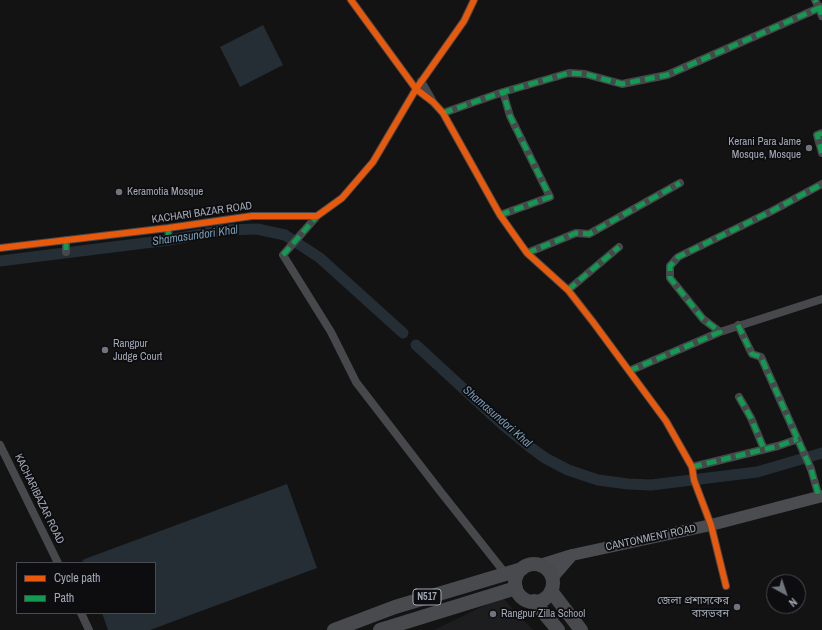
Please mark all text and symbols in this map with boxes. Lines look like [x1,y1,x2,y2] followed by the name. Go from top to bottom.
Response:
[728,135,801,161] place label: Kerani Para Jame Mosque, Mosque
[804,143,814,153] marker: Kerani Para Jame Mosque, Mosque
[127,185,203,199] place label: Keramotia Mosque
[114,187,124,197] marker: Keramotia Mosque
[151,199,253,227] street label: KACHARI BAZAR ROAD
[151,223,239,249] water label: Shamasundori Khal
[113,337,162,363] place label: Rangpur Judge Court
[100,345,110,355] marker: Rangpur Judge Court
[460,383,534,451] water label: Shamasundori Khal
[11,452,67,546] street label: KACHARIBAZAR ROAD
[605,522,697,554] street label: CANTONMENT ROAD
[16,562,156,614] legend
[54,570,101,586] text: Cycle path
[766,574,806,614] north arrow
[413,589,441,605] road number: N517
[54,590,74,606] text: Path
[657,594,729,620] place label: জেলা প্রশাসকের বাসভবন
[786,595,800,610] text: N
[732,602,742,612] marker: জেলা প্রশাসকের বাসভবন
[501,607,585,621] place label: Rangpur Zilla School
[488,609,498,619] marker: Rangpur Zilla School

